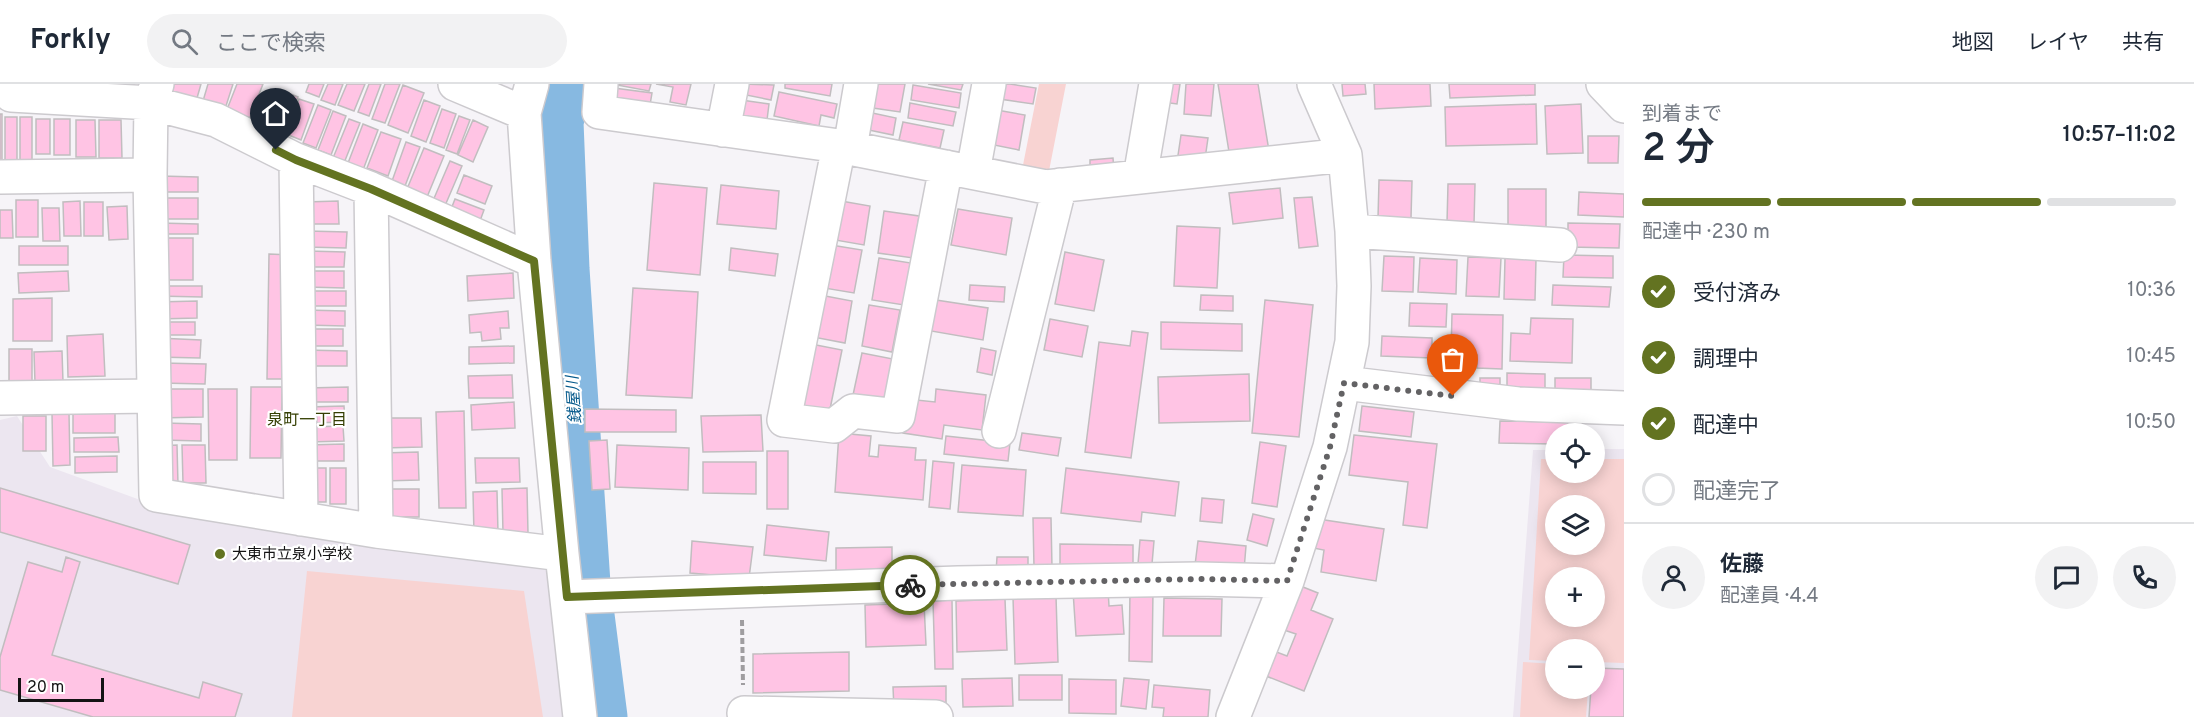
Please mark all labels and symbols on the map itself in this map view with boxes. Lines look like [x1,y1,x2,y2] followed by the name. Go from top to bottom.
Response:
[250,88,301,150] pin
[1427,334,1478,396] pin
[563,373,587,425] water label: 銭屋川
[267,411,347,431] district label: 泉町一丁目
[232,546,352,565] place label: 大東市立泉小学校
[213,547,227,561] marker: 大東市立泉小学校
[880,555,940,615] courier
[18,675,104,702] scale bar

